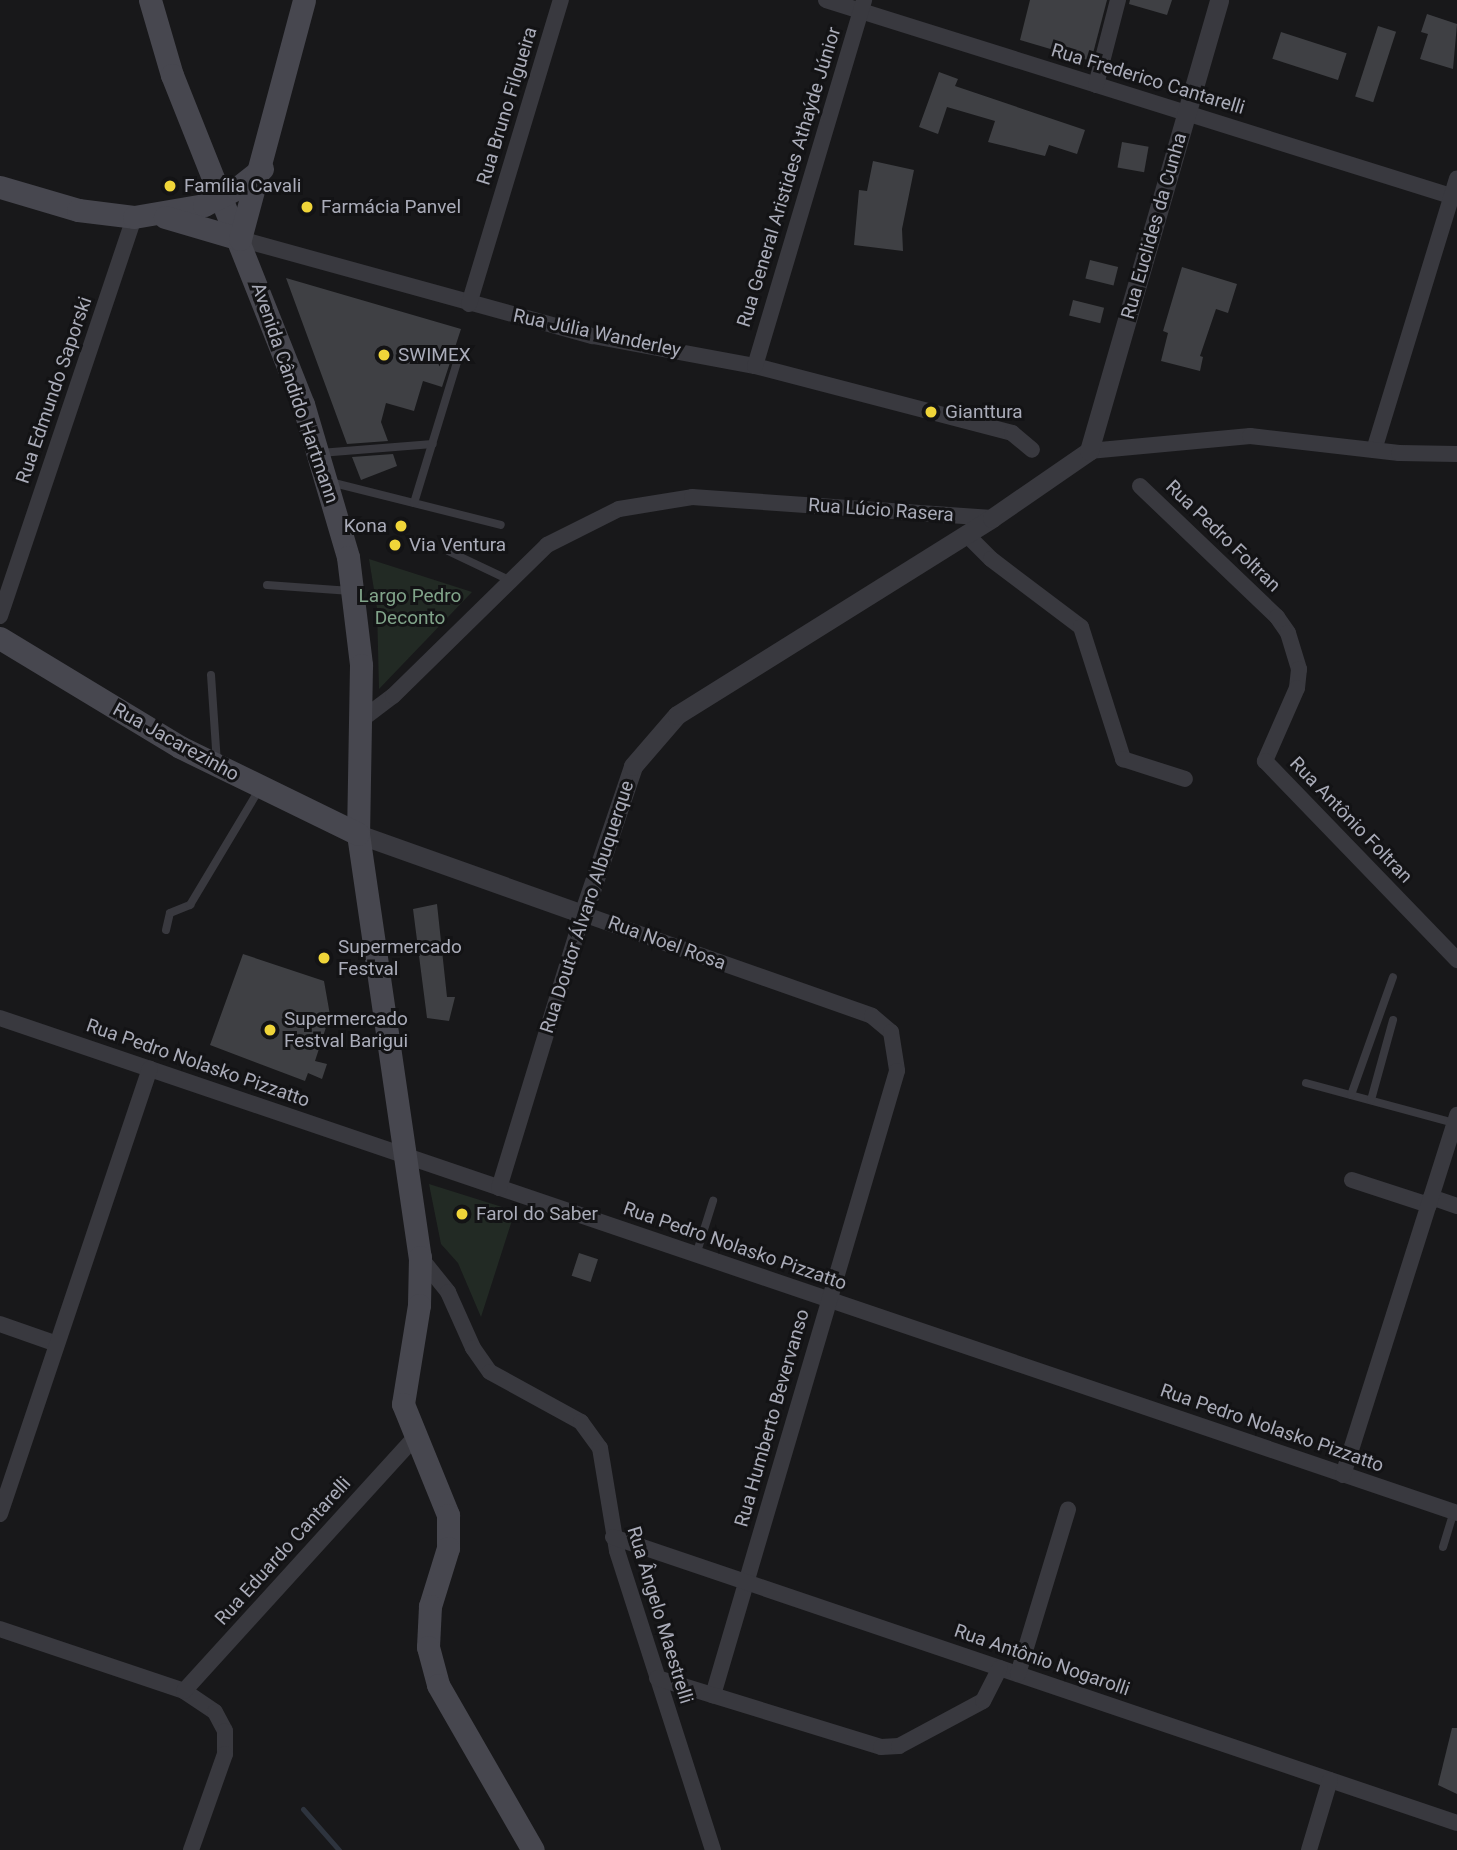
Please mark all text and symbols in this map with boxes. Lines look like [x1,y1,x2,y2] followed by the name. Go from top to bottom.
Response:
[472,24,542,188] street label: Rua Bruno Filgueira
[732,24,846,330] street label: Rua General Aristides Athaýde Júnior
[1049,39,1247,119] street label: Rua Frederico Cantarelli
[1116,130,1192,322] street label: Rua Euclides da Cunha
[184,175,301,197] place label: Família Cavali
[162,178,178,194] marker: Família Cavali
[321,196,461,218] place label: Farmácia Panvel
[299,199,315,215] marker: Farmácia Panvel
[246,280,344,506] street label: Avenida Cândido Hartmann
[11,294,97,486] street label: Rua Edmundo Saporski
[511,304,683,362] street label: Rua Júlia Wanderley
[398,344,471,366] place label: SWIMEX
[376,347,392,363] marker: SWIMEX
[945,401,1023,423] place label: Gianttura
[923,404,939,420] marker: Gianttura
[1161,476,1285,596] street label: Rua Pedro Foltran
[807,494,955,526] street label: Rua Lúcio Rasera
[344,515,387,537] place label: Kona
[393,518,409,534] marker: Kona
[409,534,506,556] place label: Via Ventura
[387,537,403,553] marker: Via Ventura
[359,585,461,629] park label: Largo Pedro Deconto
[109,698,243,786] street label: Rua Jacarezinho
[1285,752,1417,888] street label: Rua Antônio Foltran
[535,778,639,1036] street label: Rua Doutor Álvaro Albuquerque
[605,911,729,975] street label: Rua Noel Rosa
[338,936,462,980] place label: Supermercado Festval
[316,950,332,966] marker: Supermercado Festval
[284,1008,408,1052] place label: Supermercado Festval Barigui
[83,1014,313,1112] street label: Rua Pedro Nolasko Pizzatto
[262,1022,278,1038] marker: Supermercado Festval Barigui
[620,1197,850,1295] street label: Rua Pedro Nolasko Pizzatto
[476,1203,598,1225] place label: Farol do Saber
[454,1206,470,1222] marker: Farol do Saber
[730,1307,814,1529] street label: Rua Humberto Bevervanso
[1157,1379,1387,1477] street label: Rua Pedro Nolasko Pizzatto
[210,1472,356,1630] street label: Rua Eduardo Cantarelli
[622,1524,698,1706] street label: Rua Ângelo Maestrelli
[951,1619,1133,1701] street label: Rua Antônio Nogarolli

